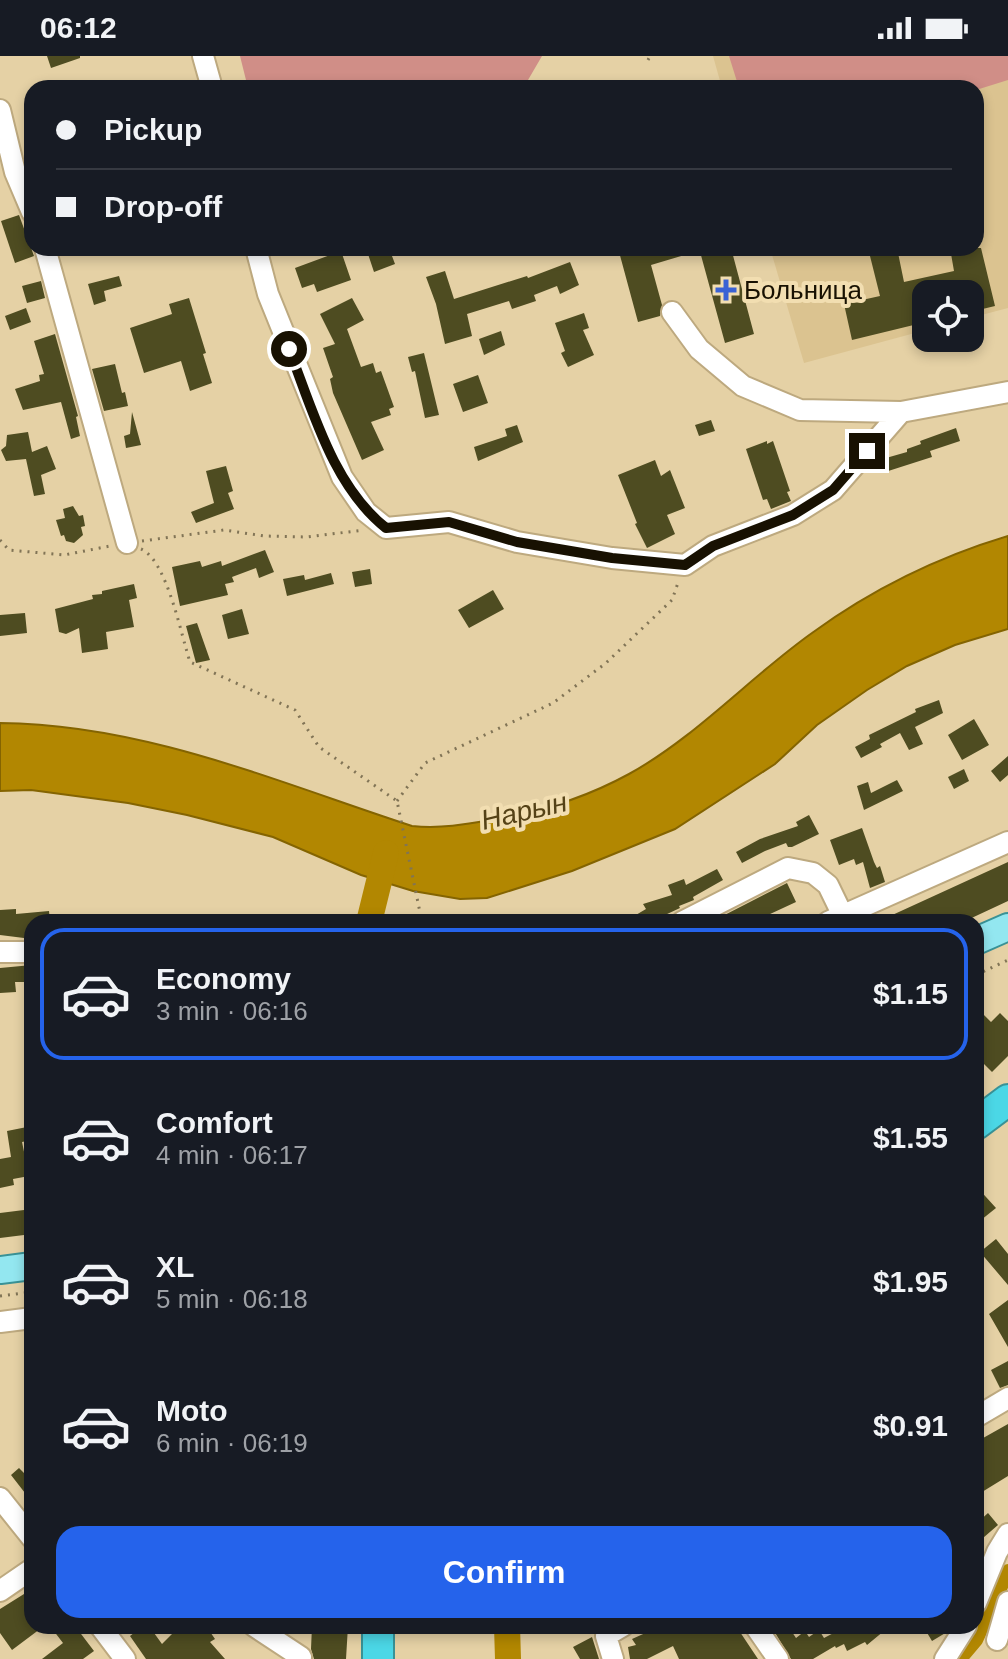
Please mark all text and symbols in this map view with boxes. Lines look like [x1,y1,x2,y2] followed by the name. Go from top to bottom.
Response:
[40,11,117,44] text: 06:12
[104,113,202,146] text: Pickup
[104,190,222,223] text: Drop-off
[744,275,862,305] place label: Больница
[715,279,737,301] marker: Больница
[912,280,984,352] map controls
[912,280,984,352] button: locate
[271,331,307,367] route start
[849,433,885,469] route end
[478,786,570,836] water label: Нарын
[60,958,132,1030] icon: car
[156,962,291,995] text: Economy
[873,977,948,1010] text: $1.15
[156,996,308,1026] text: 3 min · 06:16
[60,1102,132,1174] icon: car
[156,1106,273,1139] text: Comfort
[873,1121,948,1154] text: $1.55
[156,1140,308,1170] text: 4 min · 06:17
[60,1246,132,1318] icon: car
[156,1250,194,1283] text: XL
[873,1265,948,1298] text: $1.95
[156,1284,308,1314] text: 5 min · 06:18
[60,1390,132,1462] icon: car
[156,1394,228,1427] text: Moto
[873,1409,948,1442] text: $0.91
[156,1428,308,1458] text: 6 min · 06:19
[56,1526,952,1618] button: Confirm

